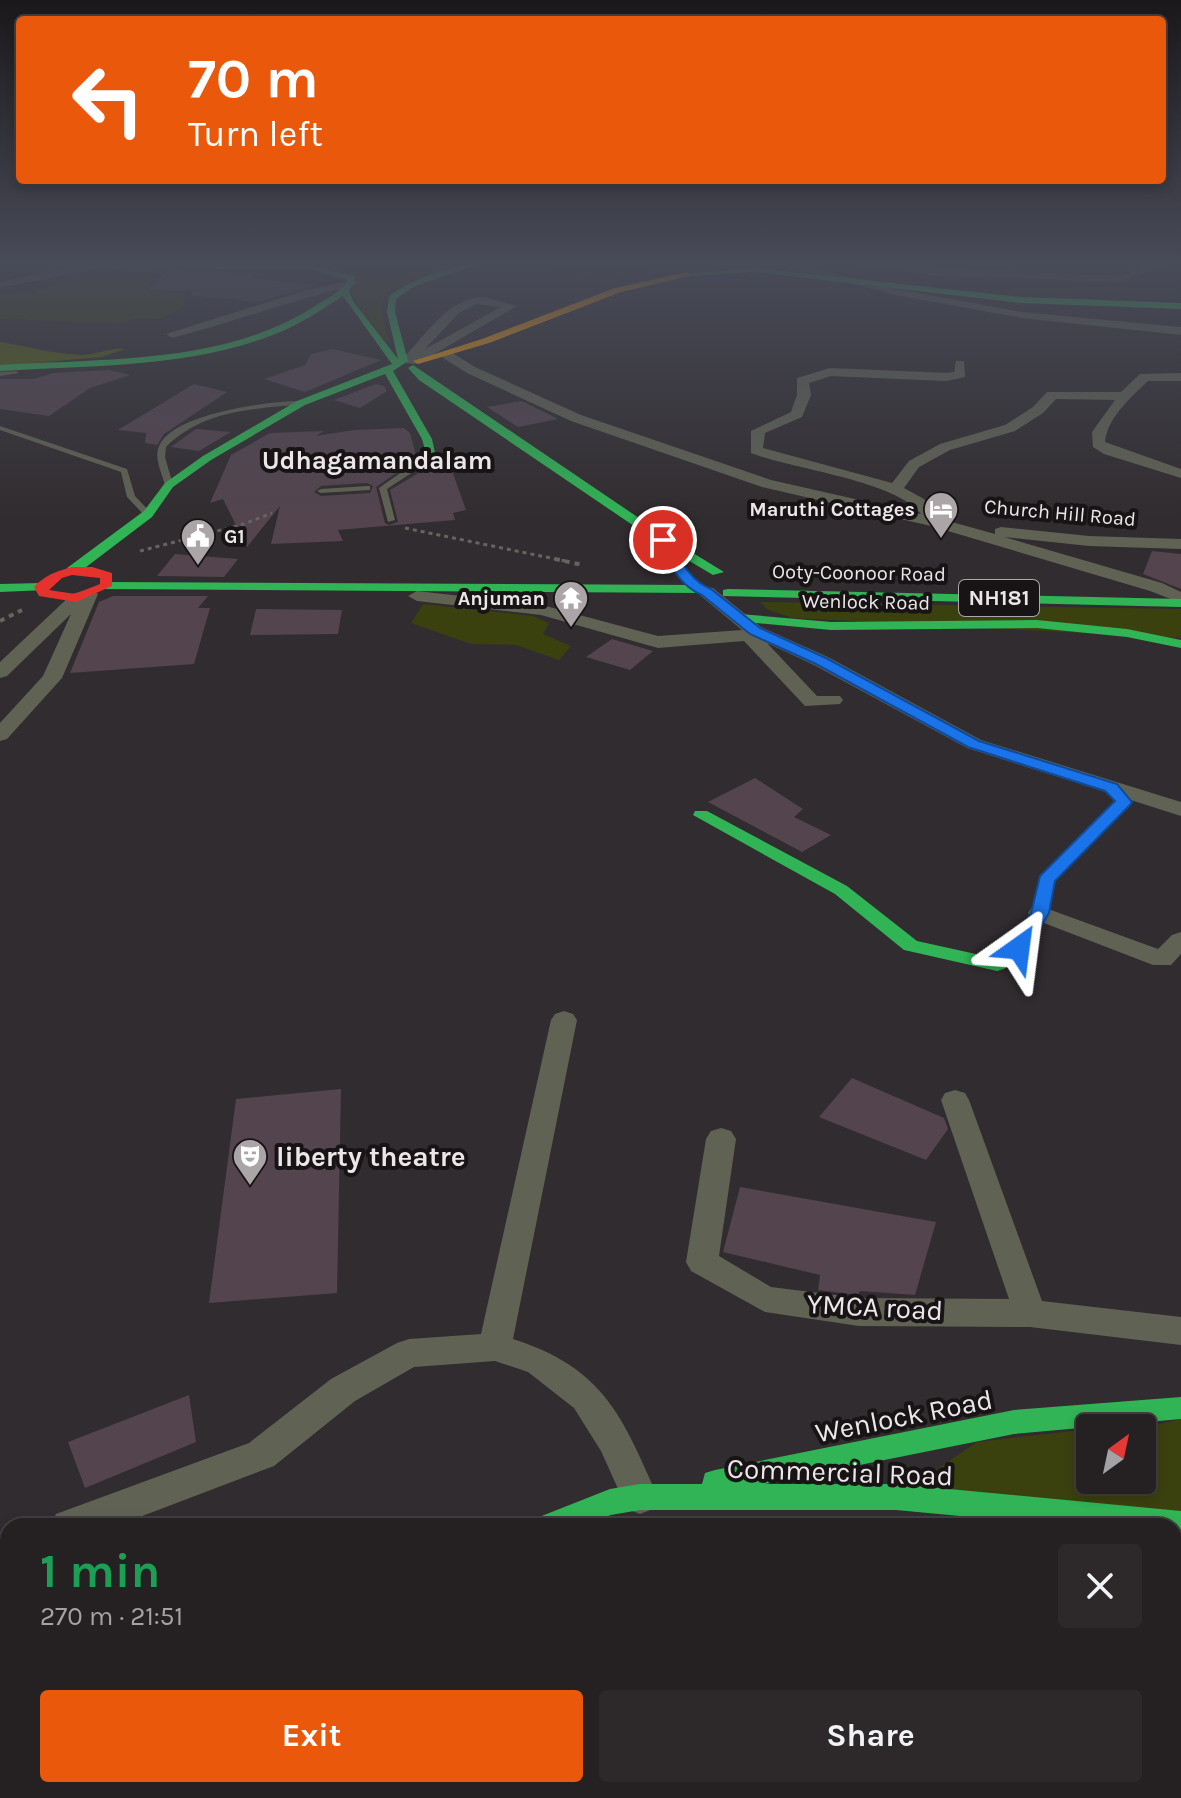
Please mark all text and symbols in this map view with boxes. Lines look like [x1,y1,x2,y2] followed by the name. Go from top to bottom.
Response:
[188,46,319,111] text: 70 m
[56,48,160,152] icon: left
[188,113,323,155] text: Turn left
[262,445,492,476] district label: Udhagamandalam
[922,490,960,540] hotel icon: Maruthi Cottages
[983,495,1137,531] street label: Church Hill Road
[749,498,915,521] place label: Maruthi Cottages
[629,506,697,574] pin
[179,517,217,567] public building icon: G1
[641,518,685,562] icon: arrive
[224,525,245,548] place label: G1
[772,560,946,586] street label: Ooty-Coonoor Road
[552,579,590,629] temple icon: Anjuman
[959,580,1039,616] road number: NH181
[458,587,545,610] place label: Anjuman
[802,589,930,615] street label: Wenlock Road
[977,906,1061,990] position arrow
[231,1137,269,1187] theatre icon: liberty theatre
[276,1140,466,1173] place label: liberty theatre
[806,1287,944,1327] street label: YMCA road
[813,1383,995,1449] street label: Wenlock Road
[1076,1414,1156,1494] north arrow
[1076,1414,1156,1494] map controls
[726,1452,954,1492] street label: Commercial Road
[40,1543,160,1599] text: 1 min
[1058,1544,1142,1628] button: close
[40,1601,183,1632] text: 270 m · 21:51
[40,1690,583,1782] button: Exit
[599,1690,1142,1782] button: Share

